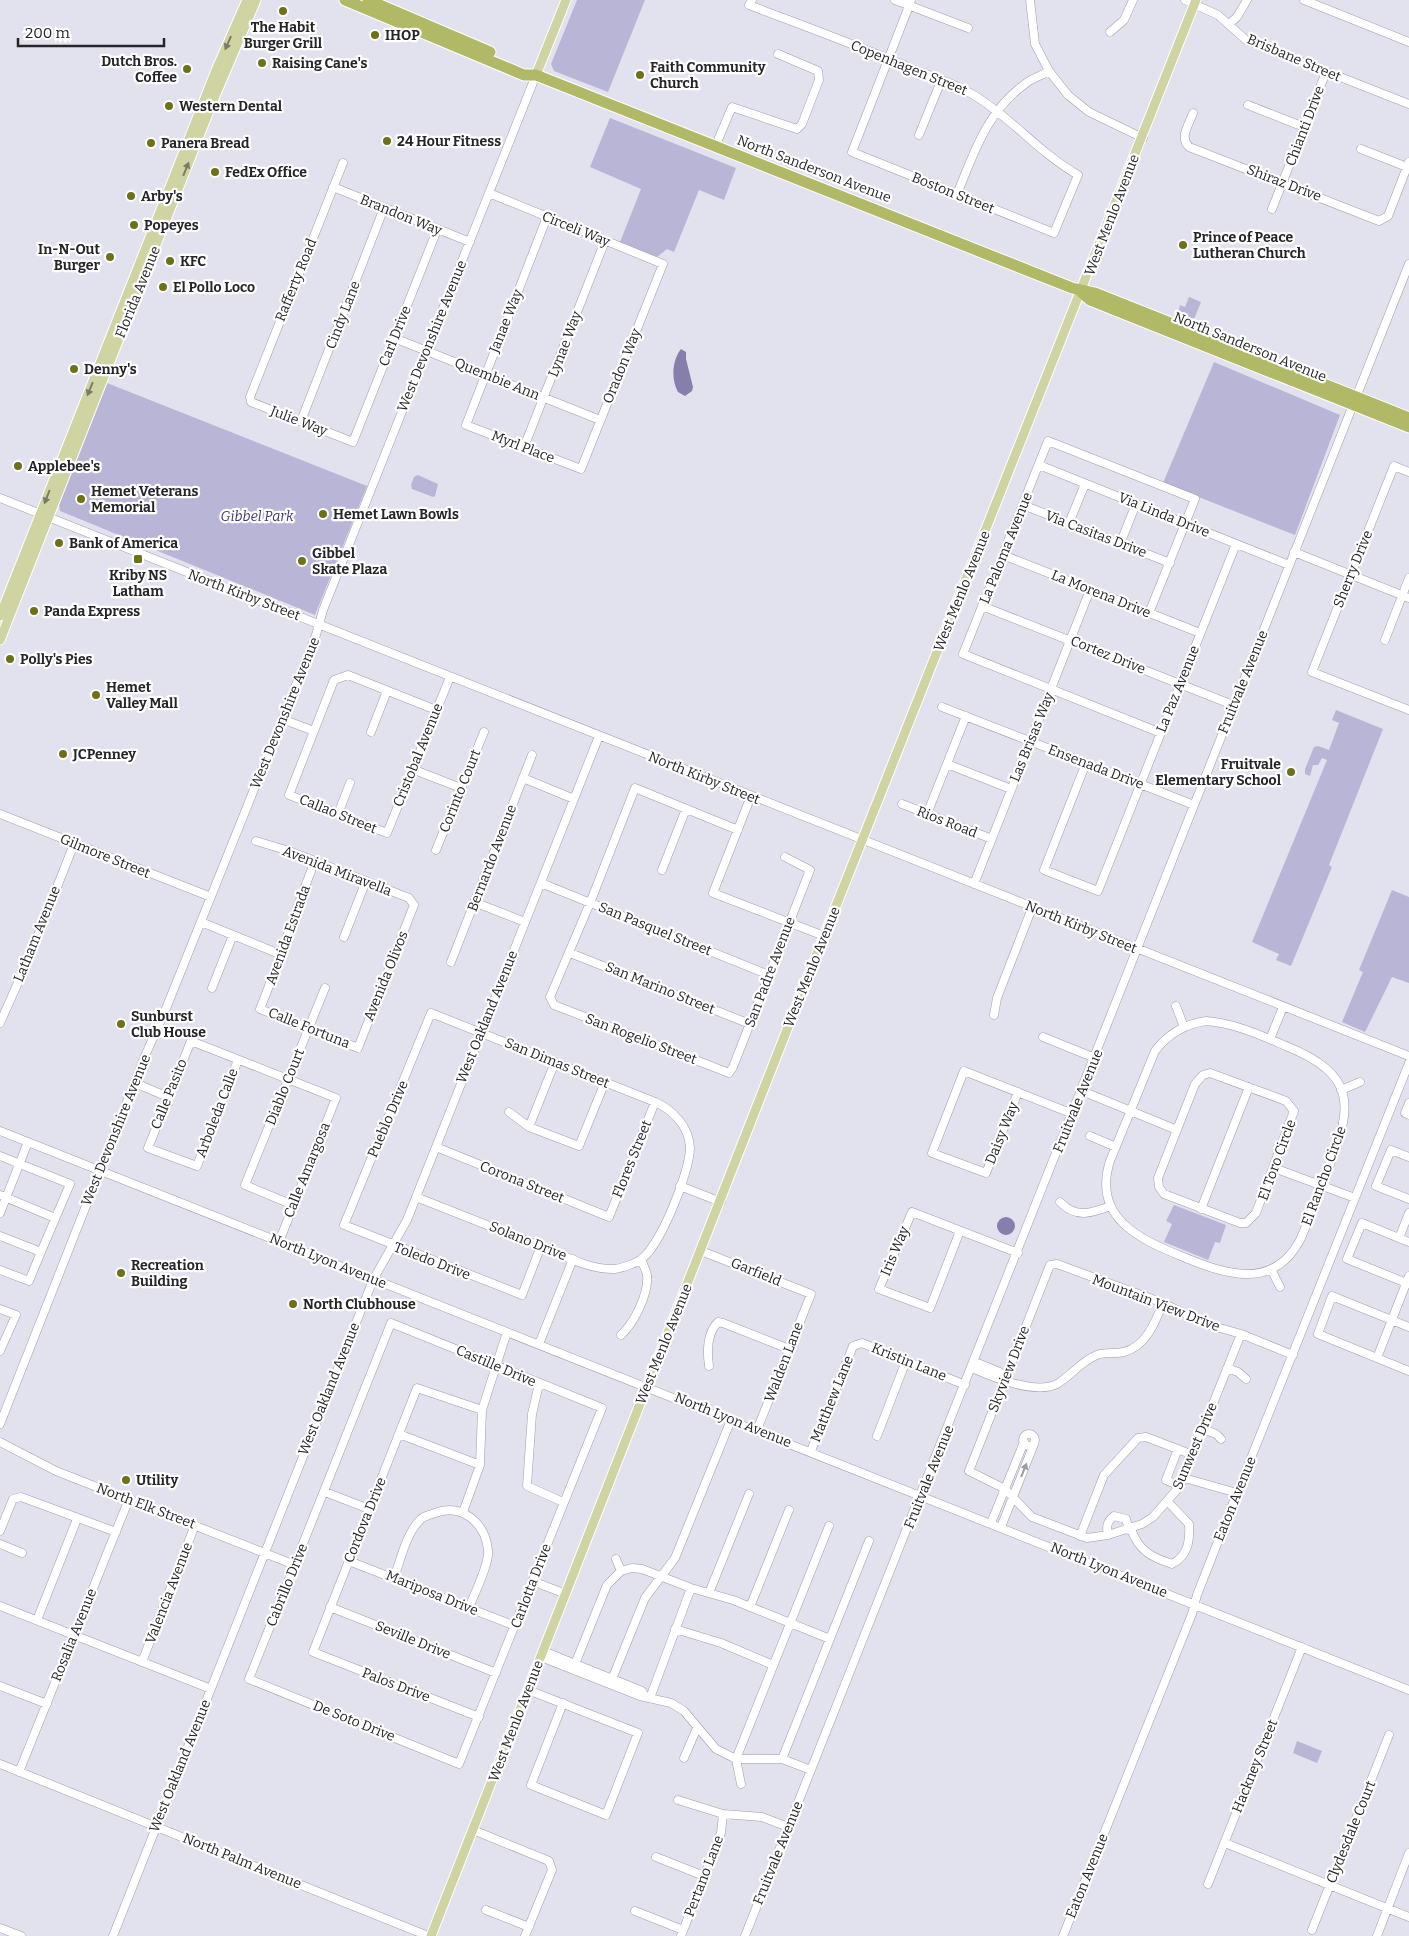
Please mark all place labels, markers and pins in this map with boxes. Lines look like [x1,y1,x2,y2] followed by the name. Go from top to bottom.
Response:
[277,5,289,17] marker: The Habit Burger Grill
[244,19,323,52] place label: The Habit Burger Grill
[385,27,420,44] place label: IHOP
[369,29,381,41] marker: IHOP
[101,53,177,86] place label: Dutch Bros. Coffee
[272,55,367,72] place label: Raising Cane's
[256,57,268,69] marker: Raising Cane's
[650,59,766,92] place label: Faith Community Church
[181,63,193,75] marker: Dutch Bros. Coffee
[634,69,646,81] marker: Faith Community Church
[179,98,283,115] place label: Western Dental
[163,100,175,112] marker: Western Dental
[397,133,501,150] place label: 24 Hour Fitness
[161,135,250,152] place label: Panera Bread
[381,135,393,147] marker: 24 Hour Fitness
[145,137,157,149] marker: Panera Bread
[225,164,307,181] place label: FedEx Office
[209,166,221,178] marker: FedEx Office
[141,188,183,205] place label: Arby's
[125,190,137,202] marker: Arby's
[144,217,199,234] place label: Popeyes
[128,219,140,231] marker: Popeyes
[1193,229,1306,262] place label: Prince of Peace Lutheran Church
[1177,239,1189,251] marker: Prince of Peace Lutheran Church
[38,241,100,274] place label: In-N-Out Burger
[104,251,116,263] marker: In-N-Out Burger
[180,253,206,270] place label: KFC
[164,255,176,267] marker: KFC
[173,279,255,296] place label: El Pollo Loco
[157,281,169,293] marker: El Pollo Loco
[84,361,137,378] place label: Denny's
[68,363,80,375] marker: Denny's
[28,458,100,475] place label: Applebee's
[12,460,24,472] marker: Applebee's
[91,483,198,516] place label: Hemet Veterans Memorial
[75,493,87,505] marker: Hemet Veterans Memorial
[333,506,459,523] place label: Hemet Lawn Bowls
[317,508,329,520] marker: Hemet Lawn Bowls
[69,535,178,552] place label: Bank of America
[53,537,65,549] marker: Bank of America
[312,545,387,578] place label: Gibbel Skate Plaza
[132,553,144,565] marker: Kriby NS Latham
[296,555,308,567] marker: Gibbel Skate Plaza
[109,567,167,600] place label: Kriby NS Latham
[44,603,140,620] place label: Panda Express
[28,605,40,617] marker: Panda Express
[20,651,93,668] place label: Polly's Pies
[4,653,16,665] marker: Polly's Pies
[106,679,178,712] place label: Hemet Valley Mall
[90,689,102,701] marker: Hemet Valley Mall
[72,746,136,763] place label: JCPenney
[57,748,69,760] marker: JCPenney
[1155,756,1282,789] place label: Fruitvale Elementary School
[1285,766,1297,778] marker: Fruitvale Elementary School
[131,1008,206,1041] place label: Sunburst Club House
[115,1018,127,1030] marker: Sunburst Club House
[131,1257,204,1290] place label: Recreation Building
[115,1267,127,1279] marker: Recreation Building
[303,1296,416,1313] place label: North Clubhouse
[287,1298,299,1310] marker: North Clubhouse
[136,1472,178,1489] place label: Utility
[120,1474,132,1486] marker: Utility

